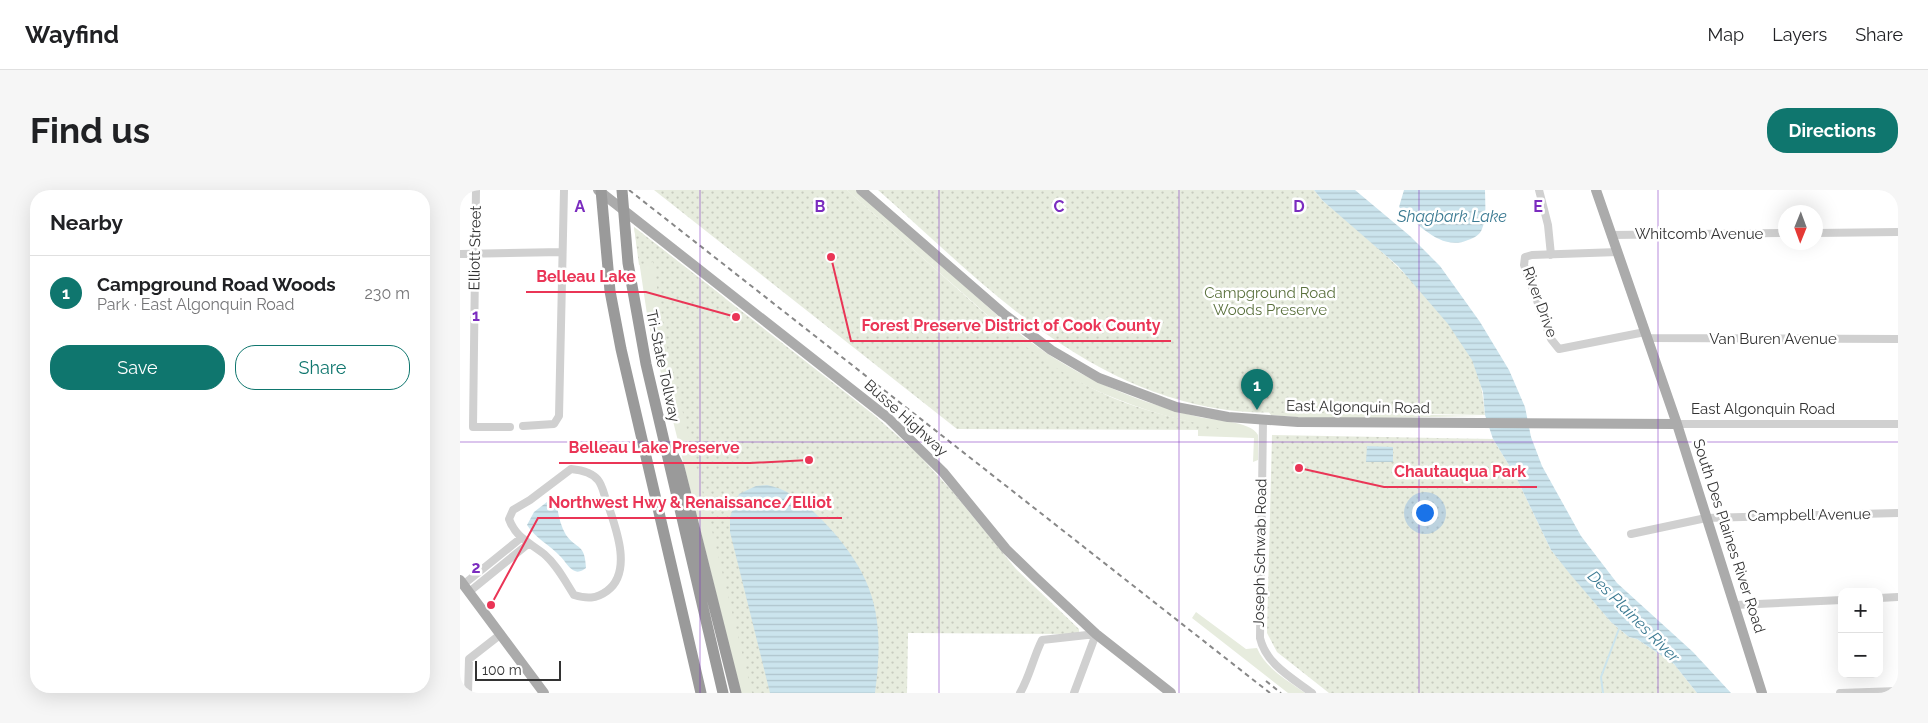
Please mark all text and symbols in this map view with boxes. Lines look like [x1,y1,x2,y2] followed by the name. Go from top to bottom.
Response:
[25,20,119,49] text: Wayfind
[1708,24,1744,45] text: Map
[1772,24,1827,45] text: Layers
[1855,24,1903,45] text: Share
[1767,108,1898,153] button: Directions
[30,110,150,151] text: Find us
[575,197,586,216] text: A
[815,197,826,216] text: B
[1054,197,1065,216] text: C
[1293,197,1305,216] text: D
[1533,197,1543,216] text: E
[465,205,485,291] street label: Elliott Street
[1778,205,1823,250] north arrow
[1396,207,1507,226] water label: Shagbark Lake
[50,210,123,235] text: Nearby
[1635,225,1764,243] street label: Whitcomb Avenue
[526,261,646,292] callout: Belleau Lake
[1519,264,1561,340] street label: River Drive
[536,267,636,286] text: Belleau Lake
[97,273,336,295] text: Campground Road Woods
[62,284,70,303] text: 1
[365,284,410,303] text: 230 m
[1204,284,1336,319] park label: Campground Road Woods Preserve
[97,295,295,314] text: Park · East Algonquin Road
[472,306,480,325] text: 1
[642,308,684,424] street label: Tri-State Tollway
[851,310,1171,341] callout: Forest Preserve District of Cook County
[861,316,1161,335] text: Forest Preserve District of Cook County
[1709,330,1837,348] street label: Van Buren Avenue
[50,345,225,390] button: Save
[235,345,410,390] button: Share
[1241,369,1273,410] pin: 1
[860,376,952,460] street label: Busse Highway
[1286,397,1430,417] street label: East Algonquin Road
[1691,400,1835,418] street label: East Algonquin Road
[559,432,750,463] callout: Belleau Lake Preserve
[1689,437,1769,635] street label: South Des Plaines River Road
[569,438,740,457] text: Belleau Lake Preserve
[1384,456,1537,487] callout: Chautauqua Park
[1394,462,1526,481] text: Chautauqua Park
[1250,478,1270,628] street label: Joseph Schwab Road
[538,487,842,518] callout: Northwest Hwy & Renaissance/Elliot
[548,493,832,512] text: Northwest Hwy & Renaissance/Elliot
[1412,500,1438,526] your location
[1747,505,1871,525] street label: Campbell Avenue
[471,558,481,577] text: 2
[1584,567,1684,667] water label: Des Plaines River
[1838,588,1883,678] map controls
[1838,588,1883,633] button: +
[1838,633,1883,678] button: −
[475,658,561,681] scale bar
[482,662,522,678] text: 100 m

